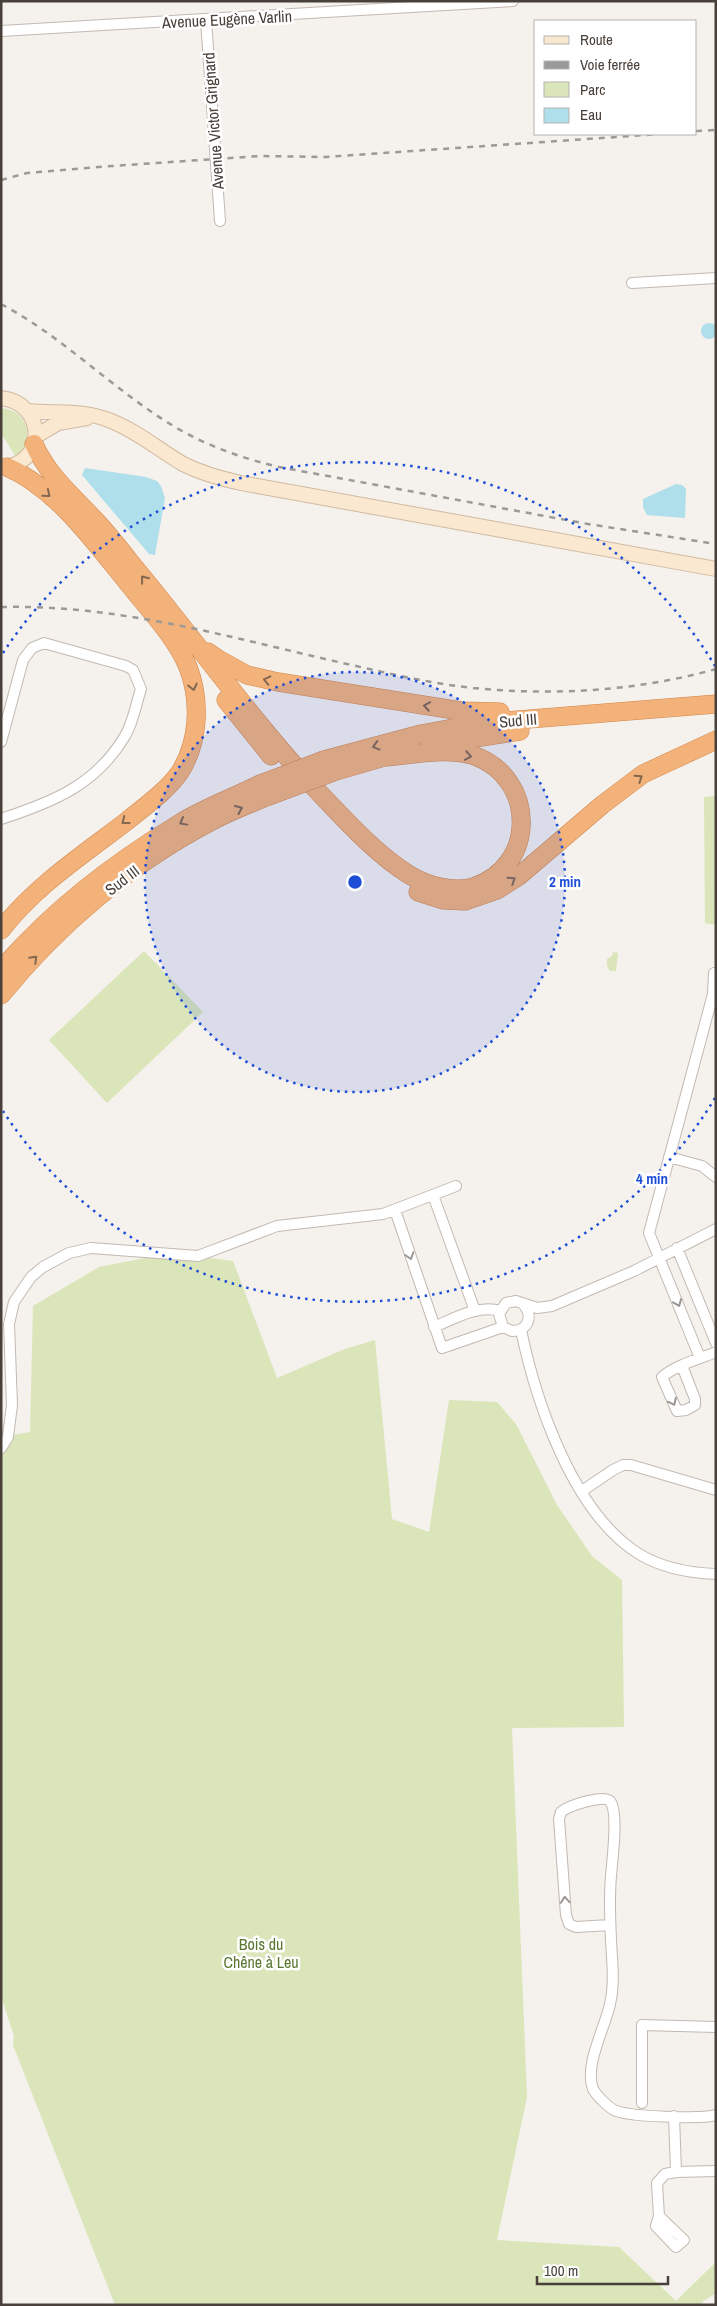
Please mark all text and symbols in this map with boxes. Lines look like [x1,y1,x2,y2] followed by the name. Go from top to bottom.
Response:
[160,5,293,33] street label: Avenue Eugène Varlin
[534,20,697,135] legend
[580,29,613,50] text: Route
[197,52,229,191] street label: Avenue Victor Grignard
[580,54,640,75] text: Voie ferrée
[580,79,605,100] text: Parc
[580,104,602,125] text: Eau
[42,489,51,498] one-way arrow
[141,575,150,585] one-way arrow
[263,675,272,686] one-way arrow
[187,682,198,691] one-way arrow
[423,701,432,711] one-way arrow
[498,707,538,733] street label: Sud III
[373,740,381,750] one-way arrow
[464,750,472,760] one-way arrow
[633,775,642,784] one-way arrow
[234,805,243,815] one-way arrow
[122,816,131,825] one-way arrow
[179,816,188,826] one-way arrow
[100,860,144,900] street label: Sud III
[549,871,581,892] text: 2 min
[346,873,364,891] centre of rings
[507,877,516,886] one-way arrow
[28,956,37,965] one-way arrow
[636,1168,668,1189] text: 4 min
[405,1251,415,1260] one-way arrow
[672,1298,682,1307] one-way arrow
[666,1397,677,1406] one-way arrow
[559,1896,570,1904] one-way arrow
[223,1933,299,1973] park label: Bois du Chêne à Leu
[537,2254,668,2286] scale bar
[544,2260,578,2281] text: 100 m

